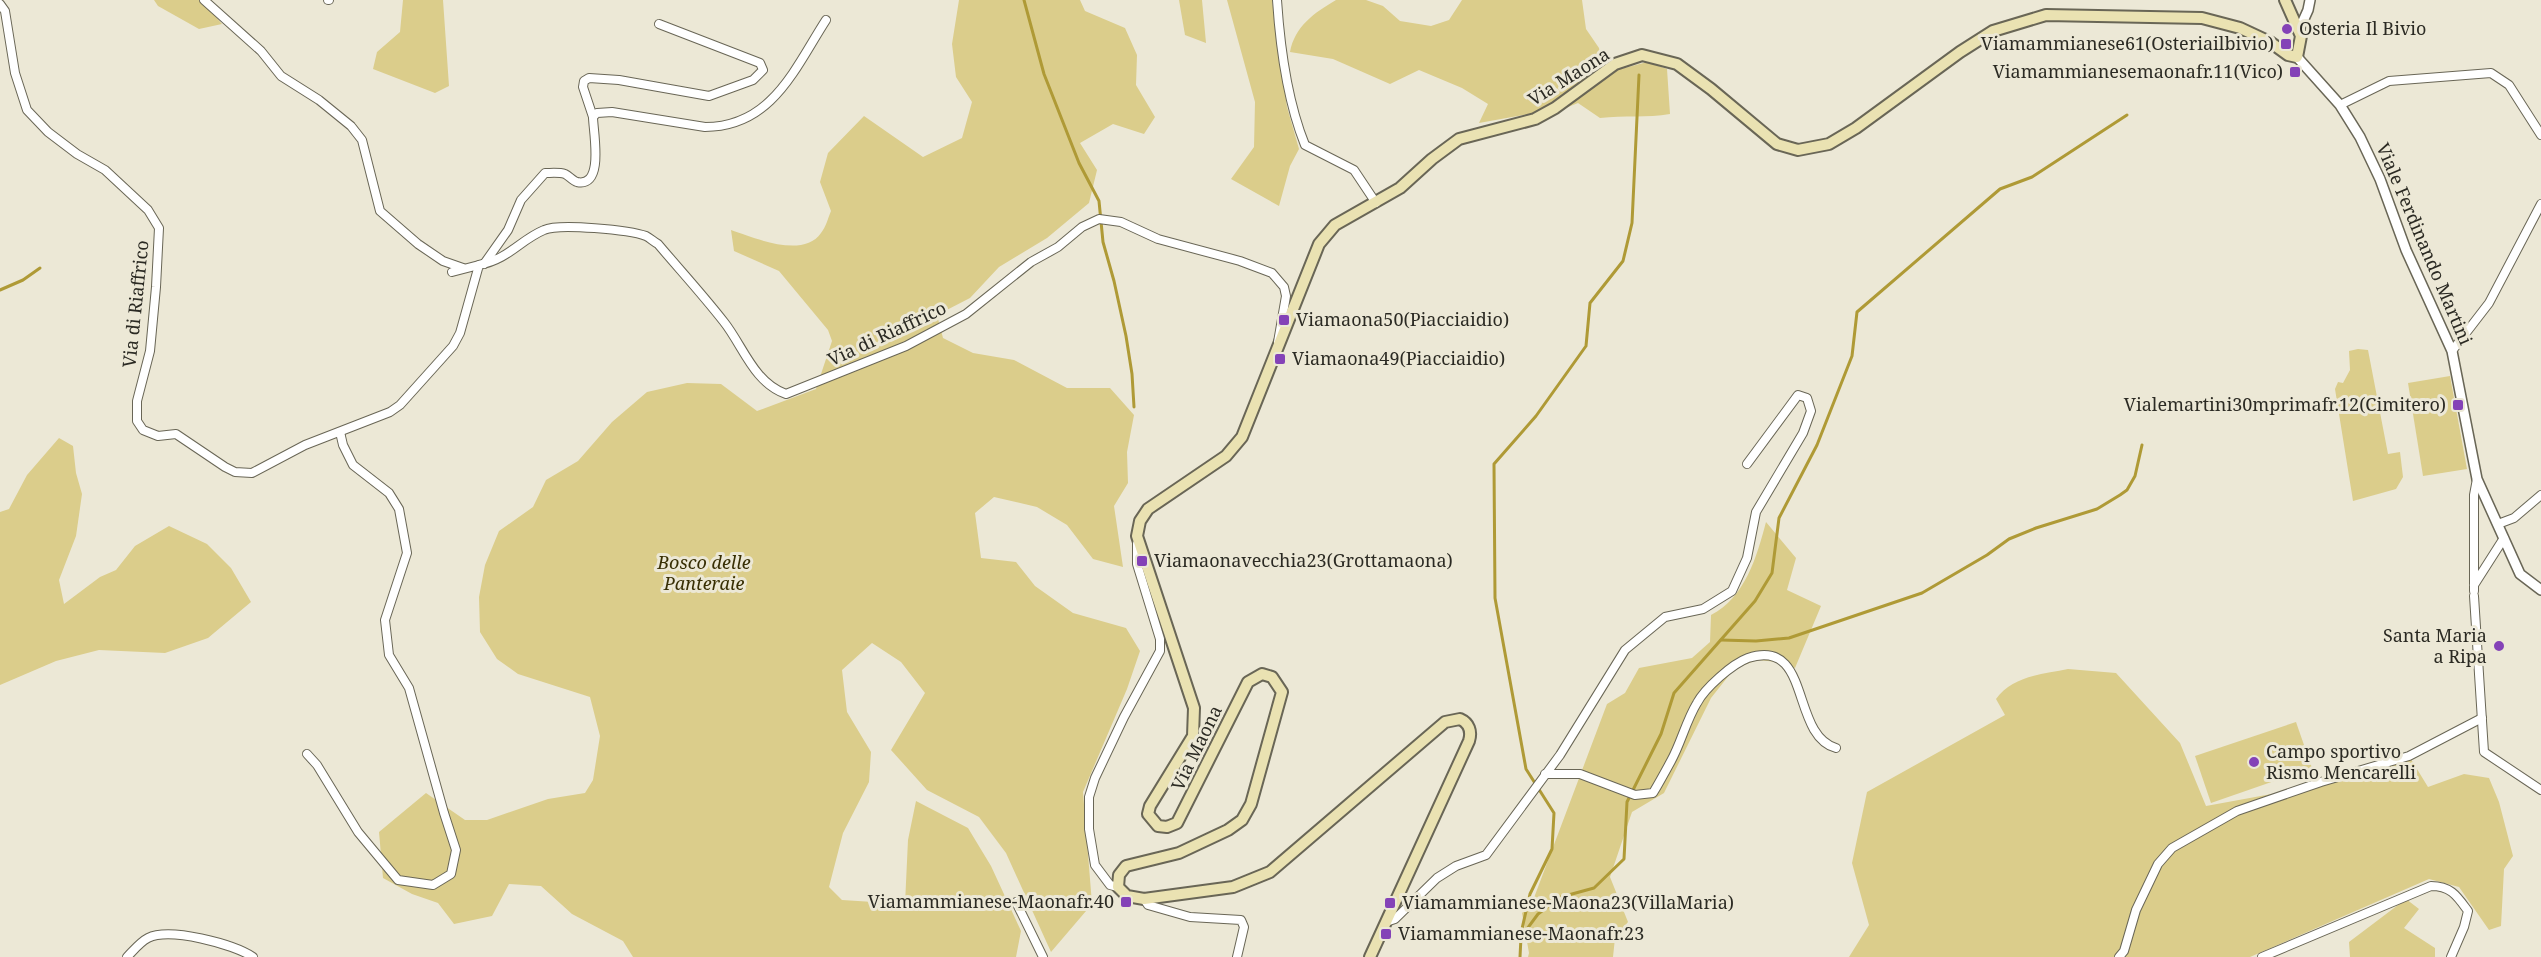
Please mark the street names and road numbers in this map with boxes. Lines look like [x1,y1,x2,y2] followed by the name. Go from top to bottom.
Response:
[1523,42,1614,111] street label: Via Maona
[2371,139,2478,348] street label: Viale Ferdinando Martini
[116,239,154,369] street label: Via di Riaffrico
[823,295,950,371] street label: Via di Riaffrico
[1165,701,1227,794] street label: Via Maona

